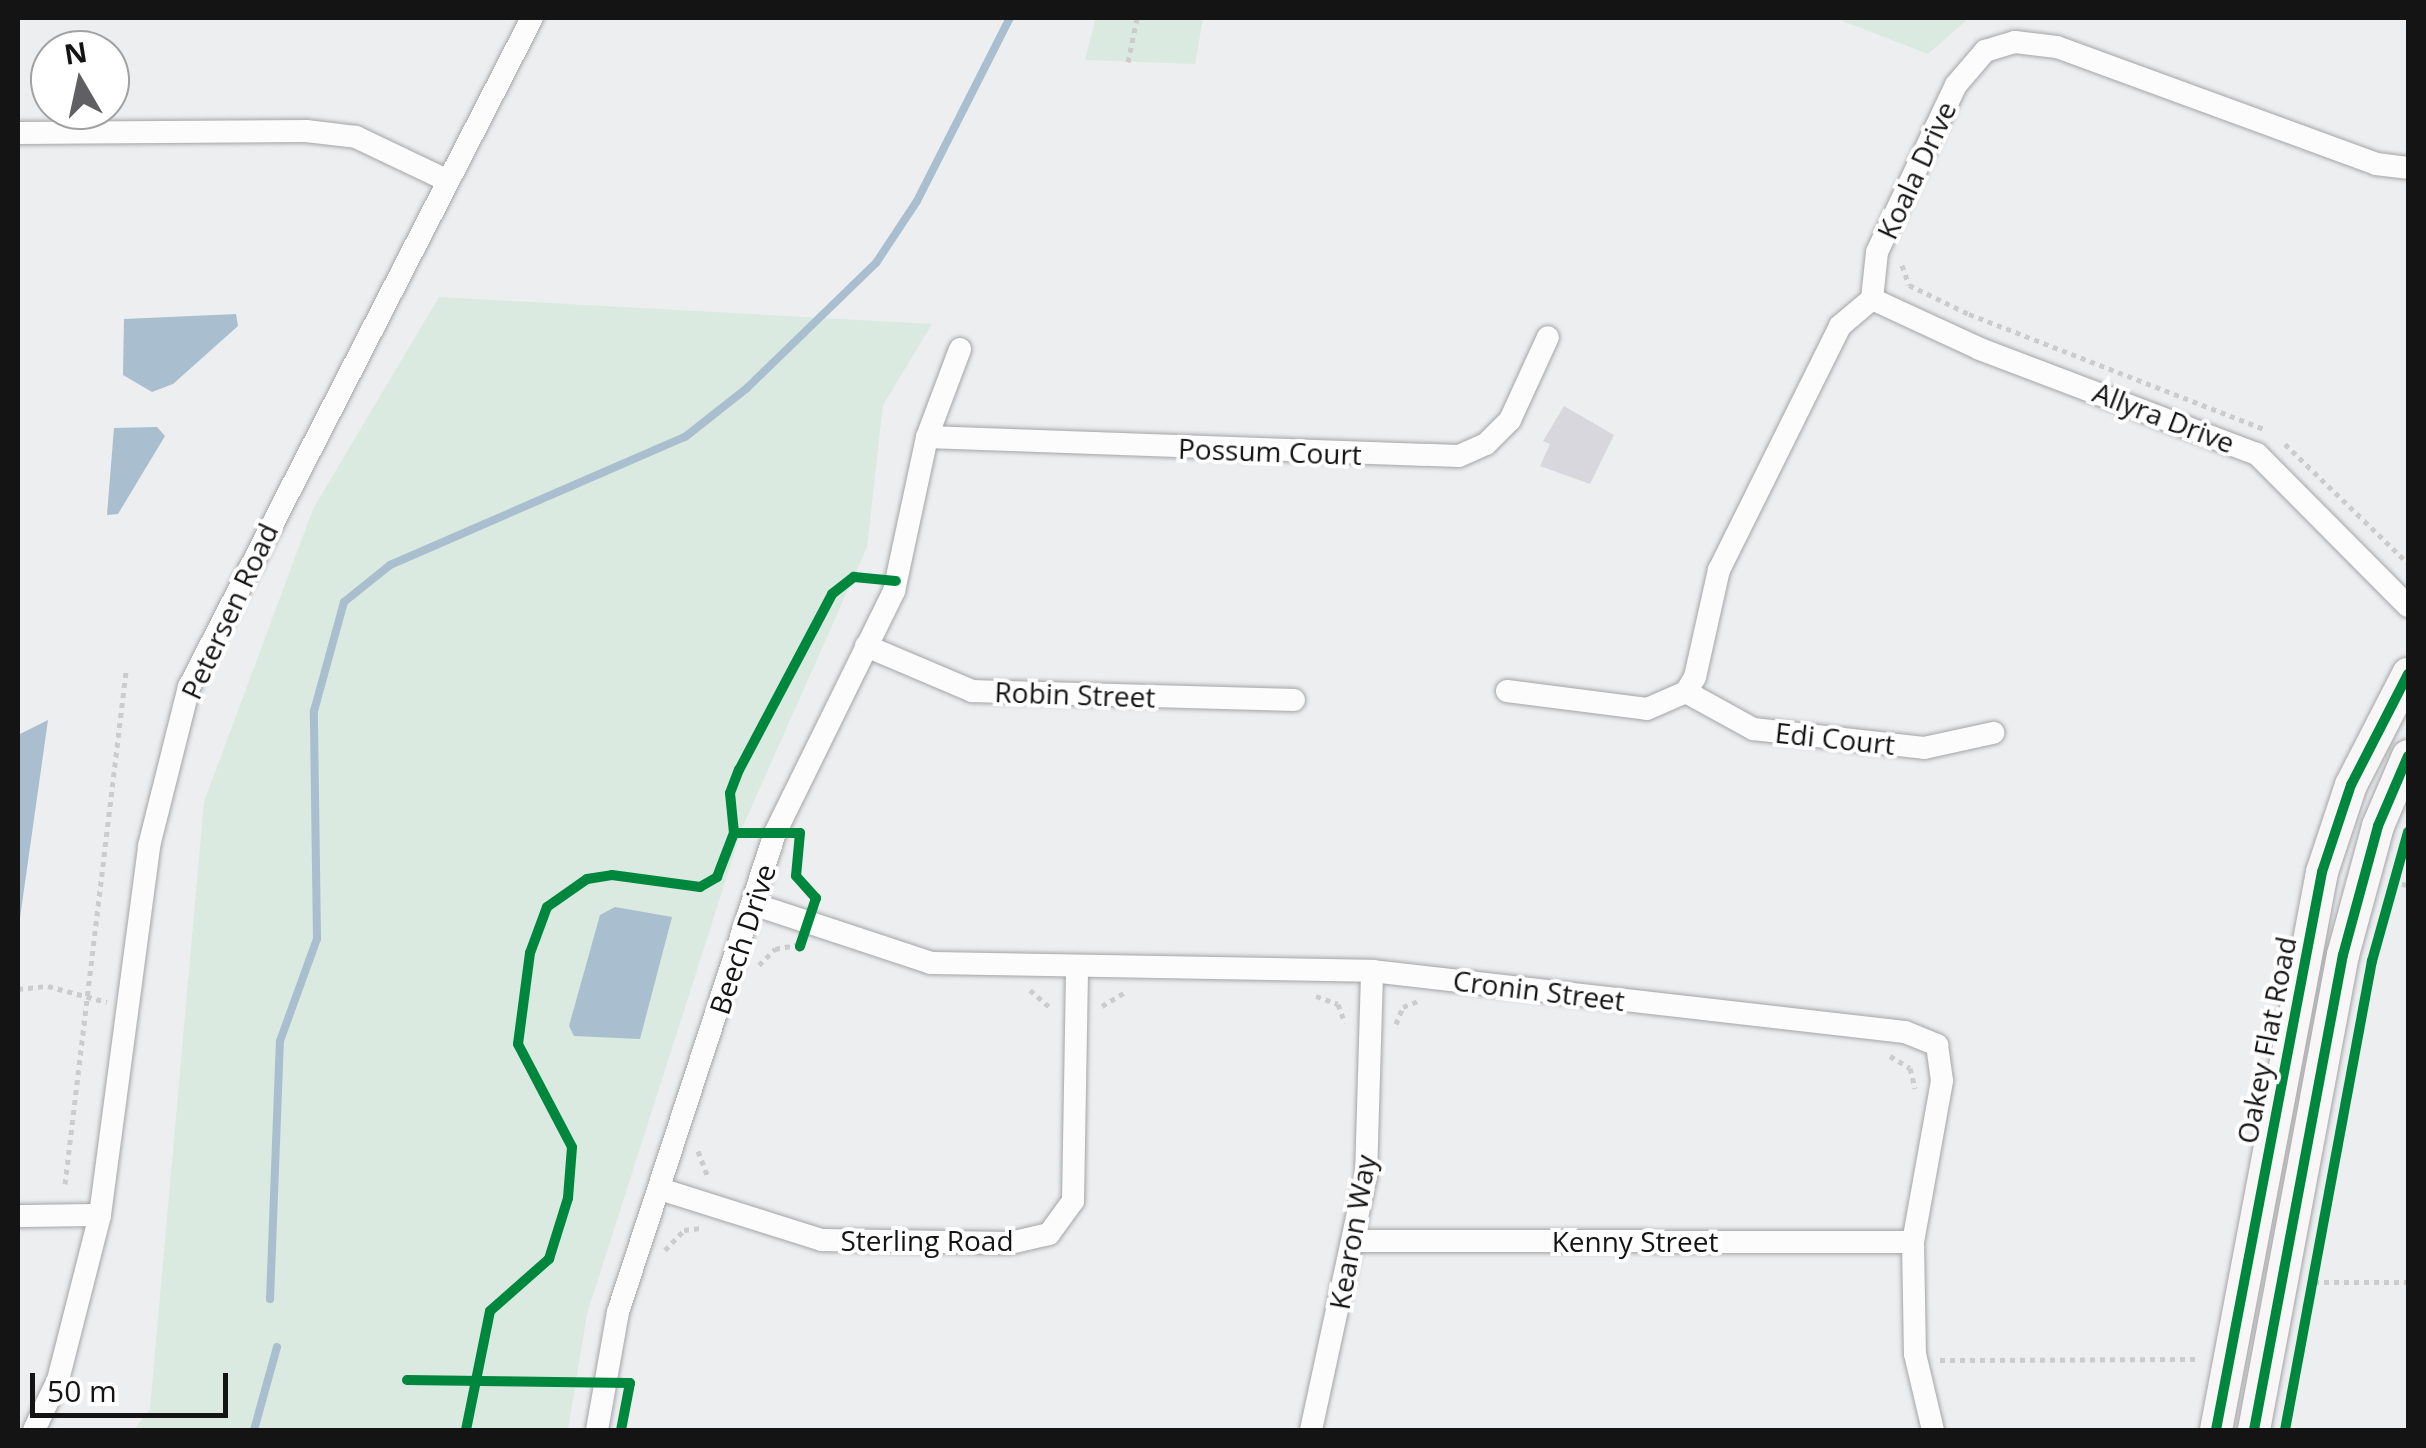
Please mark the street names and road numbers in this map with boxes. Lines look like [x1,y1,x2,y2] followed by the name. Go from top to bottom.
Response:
[1870,96,1962,244] street label: Koala Drive
[2089,375,2239,459] street label: Allyra Drive
[1178,431,1362,471] street label: Possum Court
[174,518,284,704] street label: Petersen Road
[994,674,1156,714] street label: Robin Street
[1774,715,1896,761] street label: Edi Court
[702,860,782,1018] street label: Beech Drive
[2229,934,2303,1146] street label: Oakey Flat Road
[1451,963,1627,1017] street label: Cronin Street
[1322,1152,1382,1312] street label: Kearon Way
[840,1223,1014,1257] street label: Sterling Road
[1552,1224,1718,1258] street label: Kenny Street

